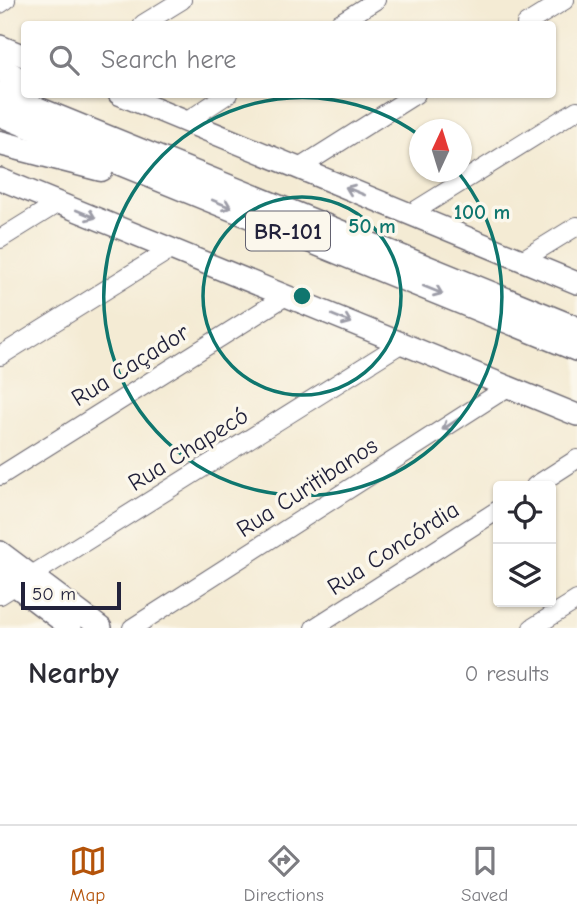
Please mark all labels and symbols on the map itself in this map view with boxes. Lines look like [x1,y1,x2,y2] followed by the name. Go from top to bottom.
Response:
[409,119,472,182] north arrow
[345,184,367,197] one-way arrow
[211,199,232,212] one-way arrow
[454,200,510,224] text: 100 m
[75,209,96,222] one-way arrow
[246,212,330,250] road number: BR-101
[348,214,396,238] text: 50 m
[290,284,314,308] centre of rings
[421,285,443,298] one-way arrow
[331,313,352,326] one-way arrow
[66,318,194,412] street label: Rua Caçador
[123,401,253,497] street label: Rua Chapecó
[441,417,461,431] one-way arrow
[231,431,383,543] street label: Rua Curitibanos
[322,495,464,601] street label: Rua Concórdia
[21,579,121,611] scale bar

